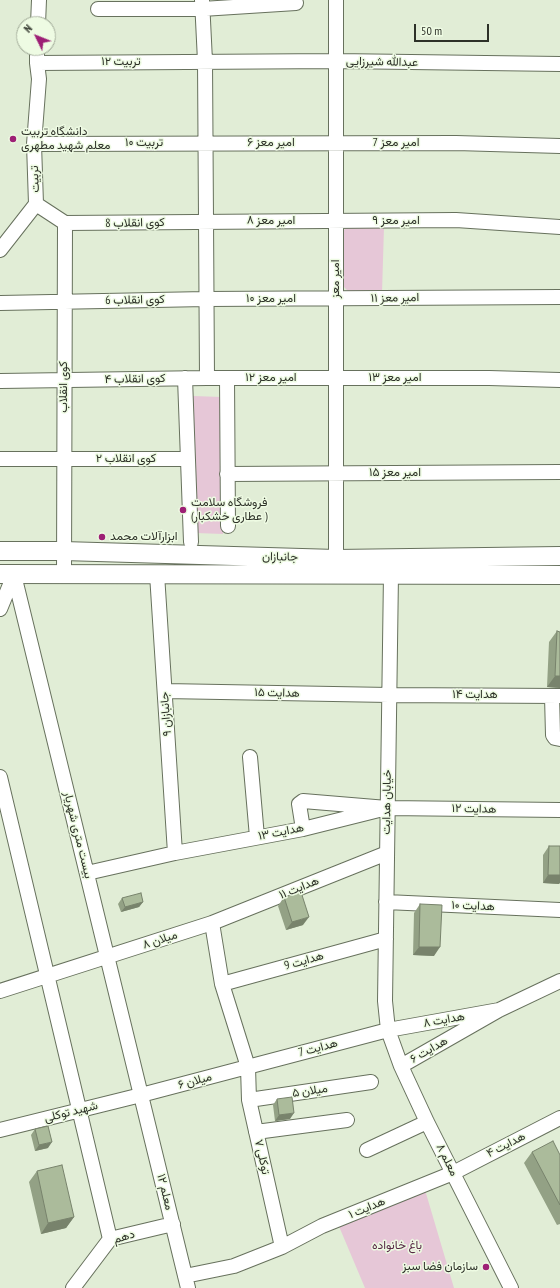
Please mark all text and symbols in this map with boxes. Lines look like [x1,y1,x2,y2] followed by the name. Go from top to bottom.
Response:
[16,16,56,56] north arrow
[416,16,491,42] scale bar
[21,22,35,35] text: N
[421,23,442,38] text: 50 m
[346,54,418,70] street label: عبدالله شیرزایی
[101,55,141,69] street label: تربیت ۱۲
[21,125,111,153] place label: دانشگاه تربیت معلم شهید مطهری
[8,134,18,144] marker: دانشگاه تربیت معلم شهید مطهری
[125,136,163,150] street label: تربیت ۱۰
[247,136,295,150] street label: امیر معز ۶
[373,136,419,150] street label: امیر معز 7
[27,165,43,193] street label: تربیت
[247,214,295,228] street label: امیر معز ۸
[372,214,420,228] street label: امیر معز ۹
[105,215,165,231] street label: کوی انقلاب 8
[329,259,343,299] street label: امیر معز
[371,290,419,306] street label: امیر معز ۱۱
[105,292,165,308] street label: کوی انقلاب 6
[246,292,296,306] street label: امیر معز ۱۰
[57,361,71,413] street label: کوی انقلاب
[104,371,166,387] street label: کوی انقلاب ۴
[245,371,297,385] street label: امیر معز ۱۲
[369,371,421,385] street label: امیر معز ۱۳
[96,452,156,466] street label: کوی انقلاب ۲
[369,466,421,480] street label: امیر معز ۱۵
[191,496,267,524] place label: فروشگاه سلامت (عطاری خشکبار )
[178,505,188,515] marker: فروشگاه سلامت (عطاری خشکبار )
[110,530,177,544] place label: ابزارآلات محمد
[97,532,107,542] marker: ابزارآلات محمد
[262,549,298,565] street label: جانبازان
[254,685,300,701] street label: هدایت ۱۵
[452,688,498,702] street label: هدایت ۱۴
[157,691,175,737] street label: جانبازان ۹
[379,769,395,835] street label: خیابان هدایت
[60,790,96,880] street label: بیست متری شهریار
[452,801,496,817] street label: هدایت ۱۲
[257,821,305,843] street label: هدایت ۱۳
[277,873,321,903] street label: هدایت ۱۱
[451,898,495,914] street label: هدایت ۱۰
[141,928,179,952] street label: میلان ۸
[283,949,325,973] street label: هدایت 9
[422,1009,466,1031] street label: هدایت ۸
[408,1034,450,1066] street label: هدایت ۶
[297,1036,339,1060] street label: هدایت 7
[176,1070,214,1092] street label: میلان ۶
[291,1081,329,1101] street label: میلان ۵
[43,1098,99,1126] street label: شهید توکلی
[484,1129,528,1161] street label: هدایت ۴
[251,1138,273,1176] street label: توکلی ۷
[433,1141,461,1179] street label: معلم ۸
[154,1172,176,1212] street label: معلم ۱۲
[347,1194,387,1222] street label: هدایت ۱
[112,1227,136,1247] street label: دهم
[372,1239,422,1253] park label: باغ خانواده
[402,1260,478,1274] place label: سازمان فضا سبز
[481,1262,491,1272] marker: سازمان فضا سبز

